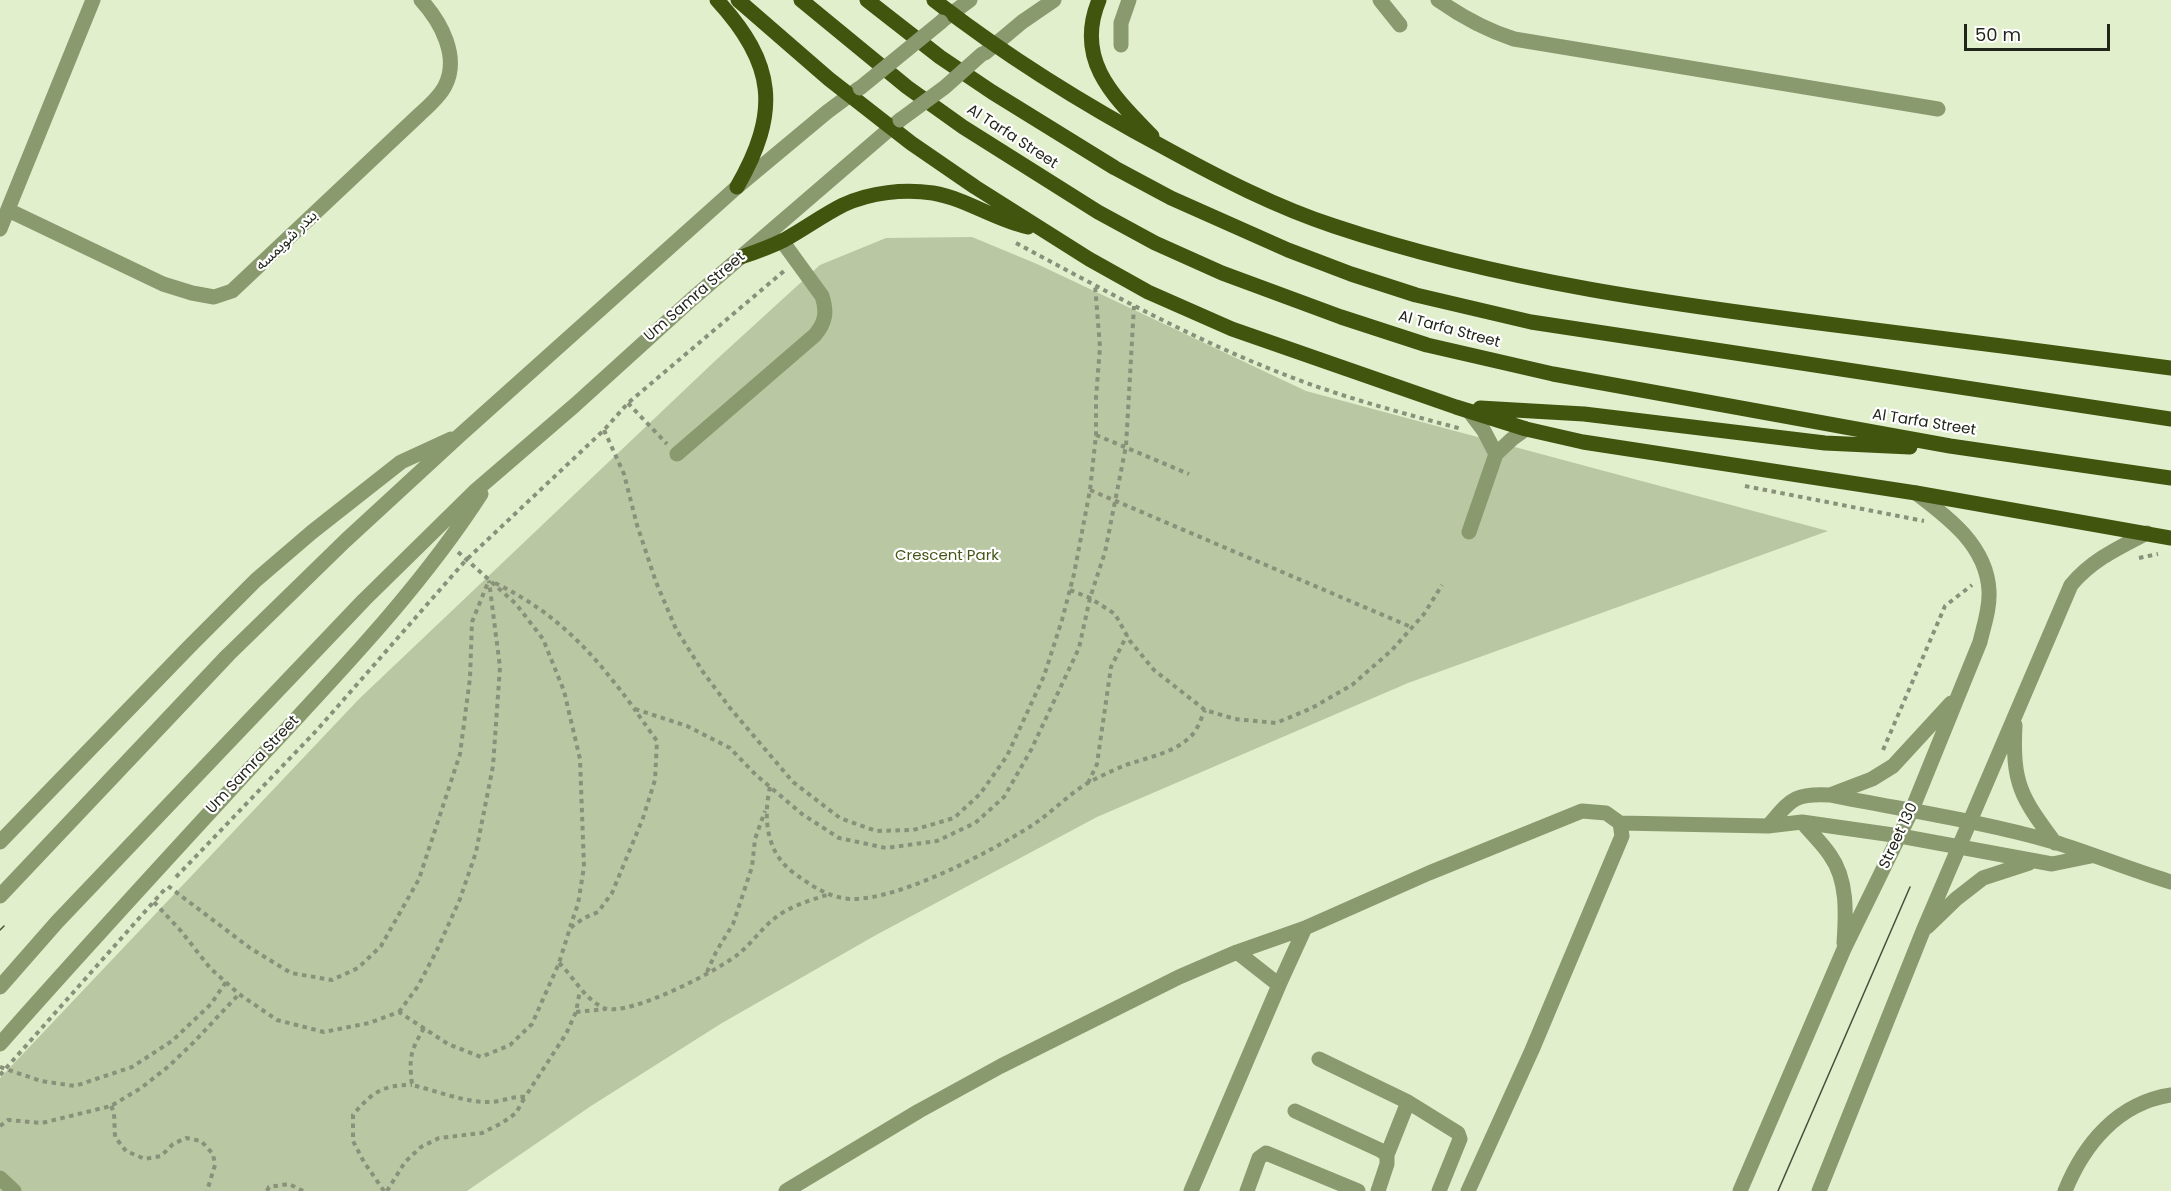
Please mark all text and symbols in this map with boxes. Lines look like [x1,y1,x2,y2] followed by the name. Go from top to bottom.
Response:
[1967,12,2112,50] scale bar
[1975,22,2021,47] text: 50 m
[963,101,1061,173] street label: Al Tarfa Street
[252,207,322,275] street label: بندر شويمسه
[641,248,749,346] street label: Um Samra Street
[1396,308,1502,352] street label: Al Tarfa Street
[1871,406,1977,440] street label: Al Tarfa Street
[895,547,999,565] park label: Crescent Park
[203,712,303,818] street label: Um Samra Street
[1876,800,1922,872] street label: Street 130

